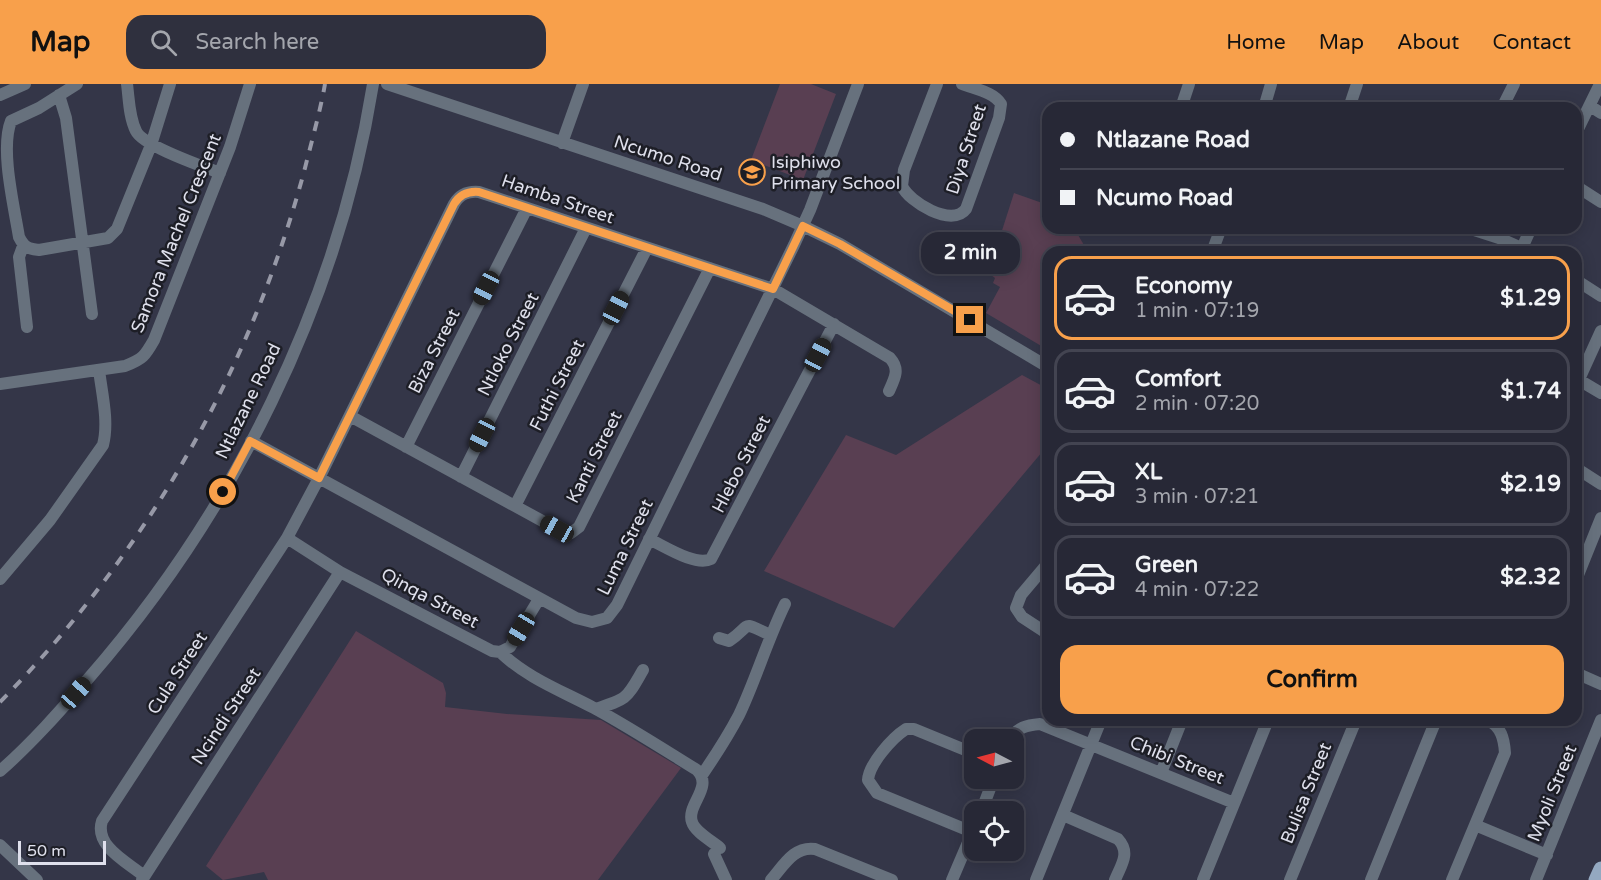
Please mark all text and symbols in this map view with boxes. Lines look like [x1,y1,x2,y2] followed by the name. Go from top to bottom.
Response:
[126,15,546,69] search box
[30,25,90,59] text: Map
[147,26,180,59] icon: search
[195,29,319,55] text: Search here
[1226,30,1286,55] text: Home
[1319,30,1364,55] text: Map
[1397,30,1459,55] text: About
[1492,30,1571,55] text: Contact
[941,101,991,197] street label: Diya Street
[1096,127,1250,153] text: Ntlazane Road
[126,130,226,336] street label: Samora Machel Crescent
[611,130,725,186] street label: Ncumo Road
[771,151,900,194] place label: Isiphiwo Primary School
[737,157,767,187] school or university icon: Isiphiwo Primary School
[499,169,617,229] street label: Hamba Street
[1096,185,1233,211] text: Ncumo Road
[920,233,1020,275] callout: 2 min
[944,241,997,265] text: 2 min
[470,268,502,308] car
[1063,271,1117,325] icon: car
[1135,273,1232,299] text: Economy
[1500,285,1561,311] text: $1.29
[472,288,544,399] street label: Ntloko Street
[600,288,632,328] car
[1135,299,1259,323] text: 1 min · 07:19
[403,305,465,397] street label: Biza Street
[956,306,983,333] route end
[525,335,589,434] street label: Futhi Street
[802,335,834,375] car
[211,340,285,462] street label: Ntlazane Road
[1063,364,1117,418] icon: car
[1135,366,1221,392] text: Comfort
[1500,378,1561,404] text: $1.74
[1135,392,1259,416] text: 2 min · 07:20
[561,407,627,507] street label: Kanti Street
[707,411,775,516] street label: Hlebo Street
[466,415,498,455] car
[1063,457,1117,511] icon: car
[1135,459,1162,485] text: XL
[1500,471,1561,497] text: $2.19
[209,478,236,505] route start
[1135,485,1259,509] text: 3 min · 07:21
[592,495,658,599] street label: Luma Street
[537,512,577,546] car
[1063,550,1117,604] icon: car
[1135,552,1198,578] text: Green
[377,563,483,633] street label: Qinqa Street
[1500,564,1561,590] text: $2.32
[1135,578,1259,602] text: 4 min · 07:22
[504,609,538,649] car
[142,627,212,718] street label: Cula Street
[1060,645,1564,714] button: Confirm
[186,663,266,769] street label: Ncindi Street
[57,674,95,712] car
[964,729,1024,789] north arrow
[964,729,1024,861] map controls
[1127,731,1228,789] street label: Chibi Street
[1276,739,1336,847] street label: Bulisa Street
[1523,741,1581,845] street label: Myoli Street
[964,801,1024,861] button: locate
[18,838,106,866] scale bar
[27,841,66,861] text: 50 m

